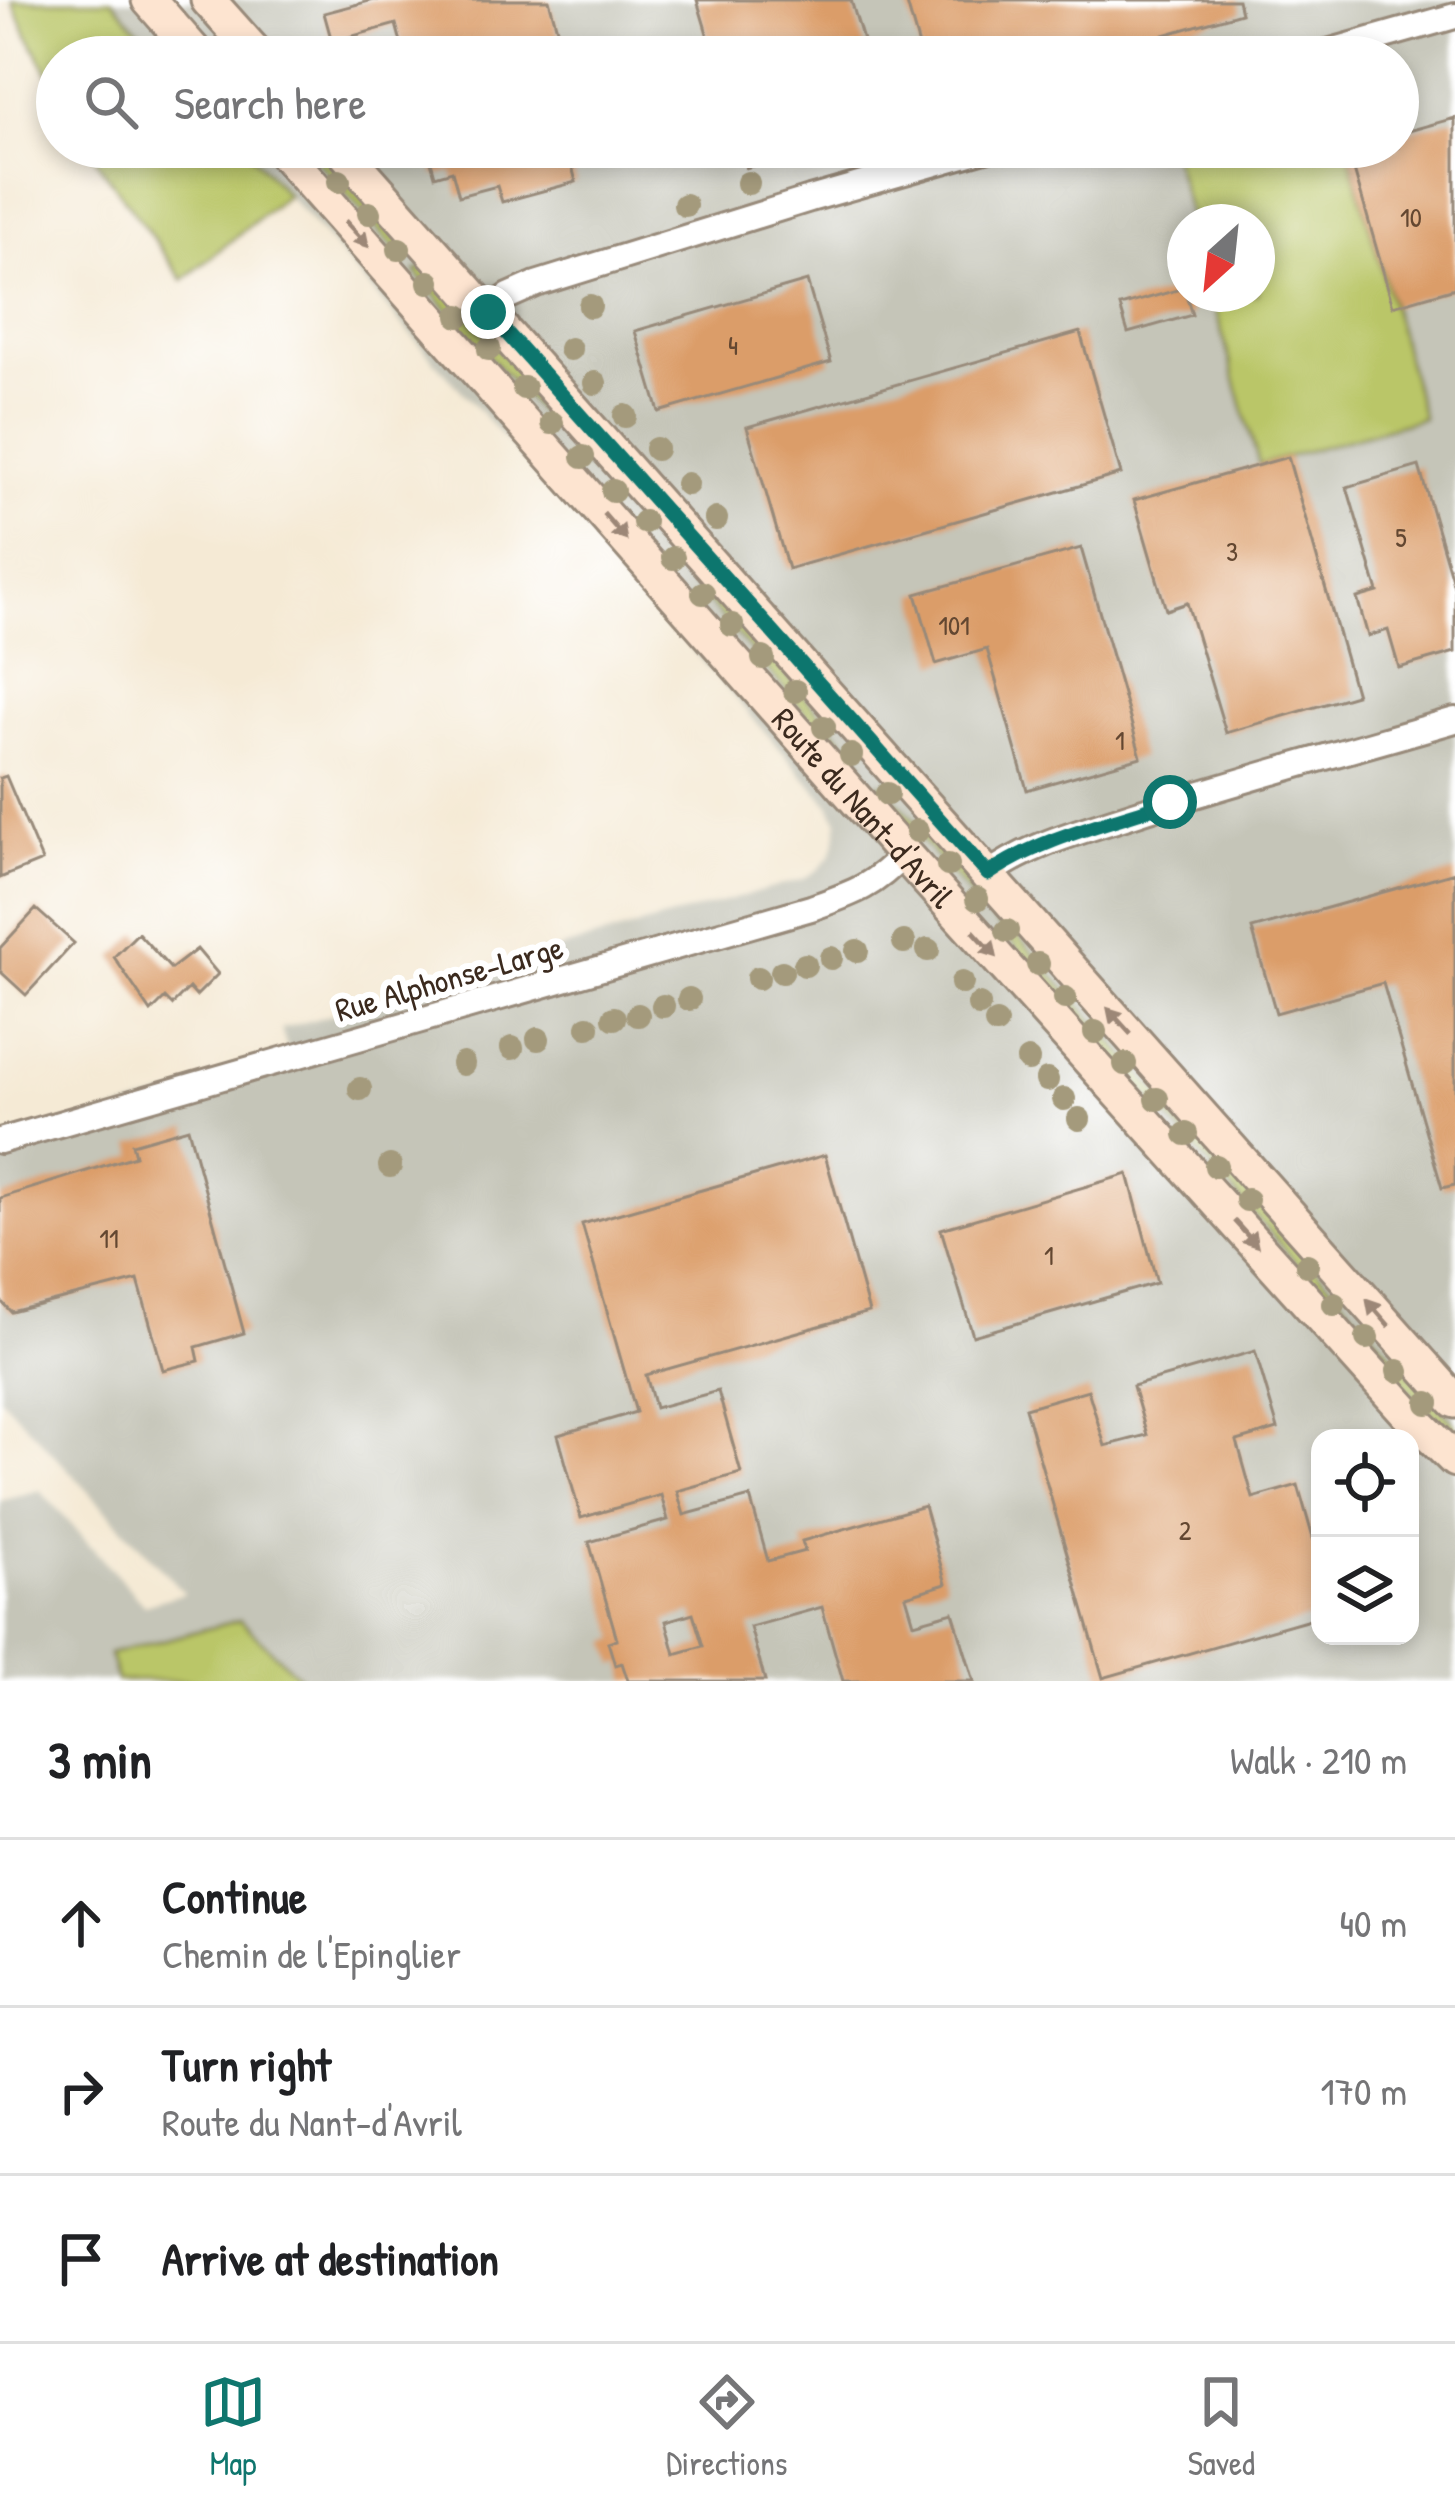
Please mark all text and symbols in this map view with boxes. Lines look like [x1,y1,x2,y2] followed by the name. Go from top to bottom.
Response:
[36,36,1419,168] search box
[78,69,144,135] icon: search
[174,72,366,133] text: Search here
[1400,199,1422,235] house number: 10
[1167,204,1275,312] north arrow
[343,220,370,249] one-way arrow
[461,285,515,339] route end
[728,327,738,363] house number: 4
[601,512,628,541] one-way arrow
[1395,519,1407,555] house number: 5
[1226,533,1238,569] house number: 3
[938,607,970,643] house number: 101
[763,698,964,917] street label: Route du Nant-d'Avril
[1115,722,1125,758] house number: 1
[1143,775,1197,829] route start
[330,924,568,1032] street label: Rue Alphonse-Large
[971,930,998,959] one-way arrow
[1106,1006,1133,1036] one-way arrow
[1232,1219,1259,1249] one-way arrow
[99,1220,119,1256] house number: 11
[1044,1237,1054,1273] house number: 1
[1365,1298,1392,1328] one-way arrow
[1311,1429,1419,1645] map controls
[1311,1429,1419,1537] button: locate
[1179,1512,1192,1548] house number: 2
[1311,1537,1419,1645] button: layers
[48,1725,152,1794] text: 3 min
[1230,1733,1407,1786] text: Walk · 210 m
[162,1866,307,1927] text: Continue
[48,1890,114,1956] icon: ahead
[1339,1896,1407,1949] text: 40 m
[162,1927,461,1980] text: Chemin de l'Epinglier
[162,2034,331,2095] text: Turn right
[48,2058,114,2124] icon: right
[1321,2064,1407,2117] text: 170 m
[162,2095,462,2148] text: Route du Nant-d'Avril
[48,2226,114,2292] icon: arrive
[162,2228,499,2289] text: Arrive at destination
[200,2369,266,2485] tab: Map
[666,2369,788,2485] tab: Directions
[1188,2369,1255,2485] tab: Saved

